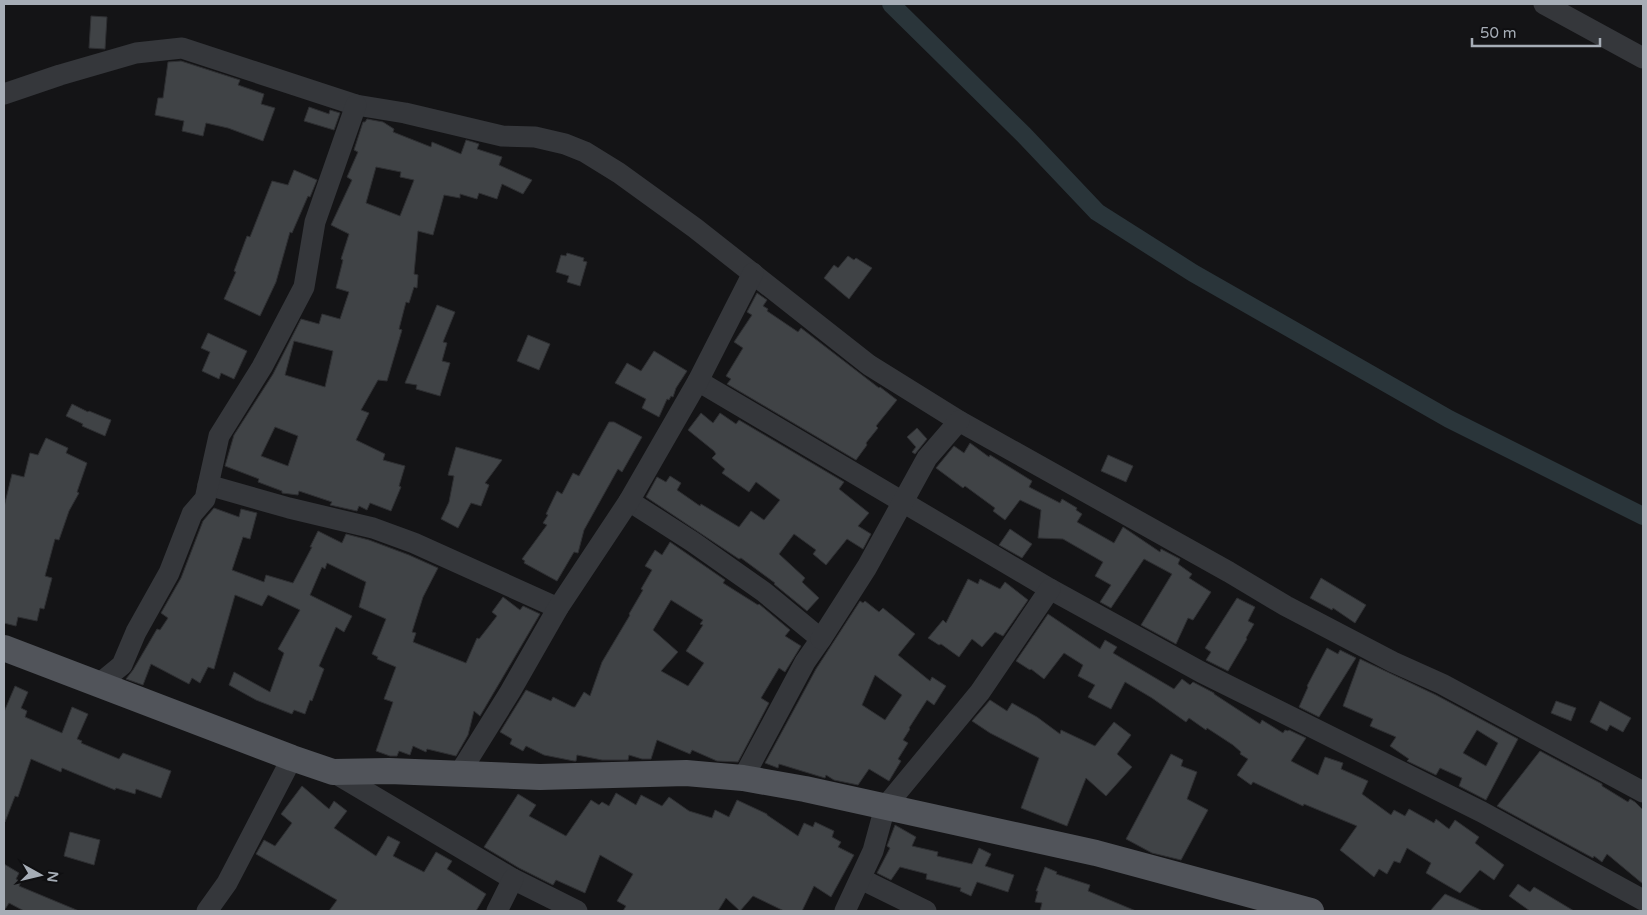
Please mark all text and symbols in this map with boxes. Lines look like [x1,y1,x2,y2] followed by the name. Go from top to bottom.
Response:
[1472,15,1600,47] scale bar
[1480,24,1517,42] text: 50 m
[15,850,65,900] north arrow
[43,870,62,883] text: N

